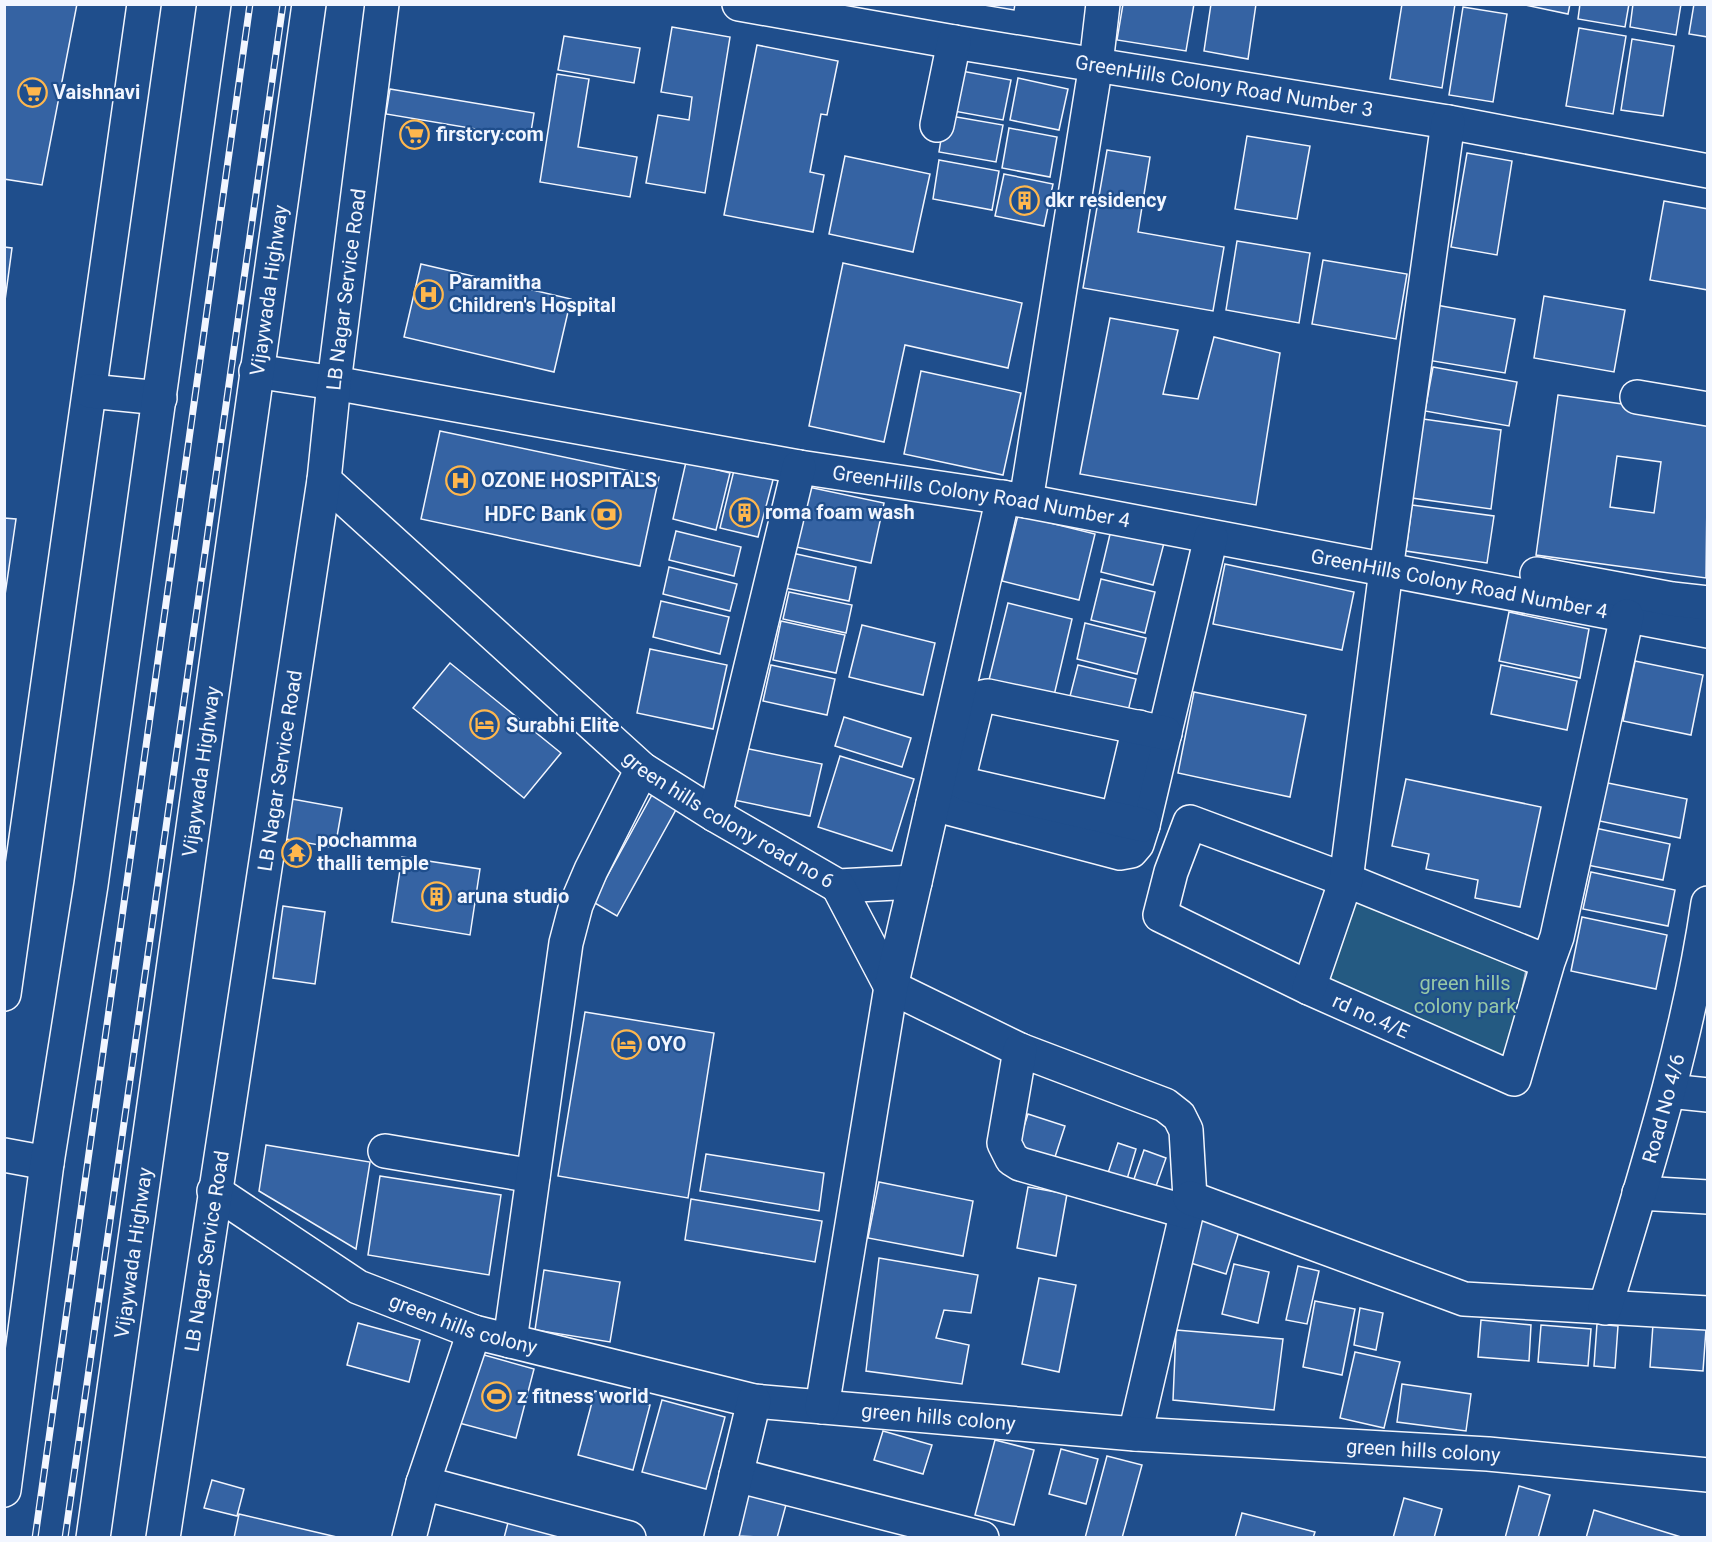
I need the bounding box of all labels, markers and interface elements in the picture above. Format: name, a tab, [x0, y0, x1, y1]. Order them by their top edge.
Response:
street label: GreenHills Colony Road Number 3	[1073, 50, 1375, 122]
supermarket icon: Vaishnavi	[16, 76, 48, 108]
place label: Vaishnavi	[53, 80, 140, 104]
supermarket icon: firstcry.com	[399, 118, 431, 150]
place label: firstcry.com	[436, 122, 544, 146]
building icon: dkr residency	[1008, 184, 1040, 216]
street label: LB Nagar Service Road	[321, 187, 371, 391]
place label: dkr residency	[1045, 188, 1167, 212]
street label: Vijaywada Highway	[245, 203, 293, 377]
place label: Paramitha Children's Hospital	[449, 270, 616, 317]
hospital icon: Paramitha Children's Hospital	[412, 278, 444, 310]
street label: GreenHills Colony Road Number 4	[831, 460, 1132, 533]
hospital icon: OZONE HOSPITALS	[444, 464, 476, 496]
place label: OZONE HOSPITALS	[481, 468, 657, 492]
building icon: roma foam wash	[728, 496, 760, 528]
bank icon: HDFC Bank	[591, 498, 623, 530]
place label: roma foam wash	[765, 500, 915, 524]
place label: HDFC Bank	[484, 502, 586, 526]
street label: GreenHills Colony Road Number 4	[1309, 544, 1610, 624]
street label: LB Nagar Service Road	[253, 669, 307, 873]
street label: Vijaywada Highway	[177, 684, 225, 859]
hotel icon: Surabhi Elite	[469, 709, 501, 741]
place label: Surabhi Elite	[506, 713, 620, 737]
street label: green hills colony road no 6	[618, 746, 839, 893]
place label: pochamma thalli temple	[317, 828, 429, 875]
temple icon: pochamma thalli temple	[280, 836, 312, 868]
building icon: aruna studio	[420, 880, 452, 912]
place label: aruna studio	[457, 884, 569, 908]
park label: green hills colony park	[1414, 971, 1517, 1018]
street label: rd no.4/E	[1329, 988, 1413, 1044]
hotel icon: OYO	[610, 1028, 642, 1060]
place label: OYO	[647, 1032, 686, 1056]
street label: Road No 4/6	[1637, 1051, 1689, 1166]
street label: LB Nagar Service Road	[179, 1149, 234, 1354]
street label: Vijaywada Highway	[109, 1165, 157, 1340]
street label: green hills colony	[386, 1288, 540, 1359]
sports icon: z fitness world	[480, 1380, 512, 1412]
place label: z fitness world	[517, 1384, 649, 1408]
street label: green hills colony	[860, 1398, 1017, 1436]
street label: green hills colony	[1345, 1434, 1502, 1467]

